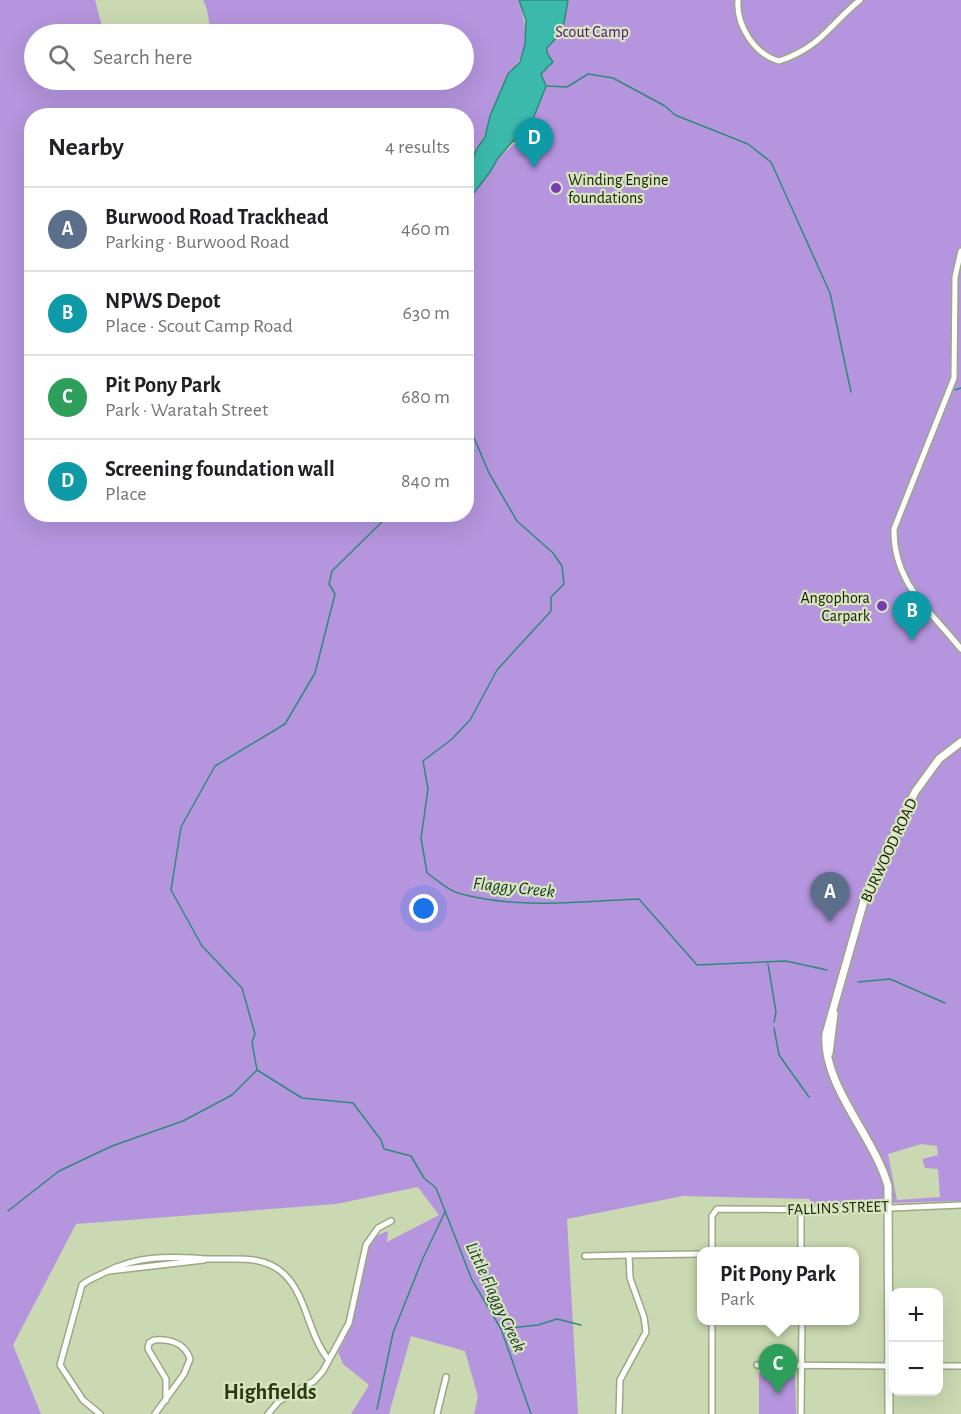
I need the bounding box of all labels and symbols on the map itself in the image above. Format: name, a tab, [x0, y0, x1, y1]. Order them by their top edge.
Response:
park label: Scout Camp	[555, 24, 629, 40]
pin: D	[514, 118, 554, 168]
place label: Winding Engine foundations	[568, 172, 668, 206]
marker: Winding Engine foundations	[549, 181, 563, 195]
place label: Angophora Carpark	[800, 590, 871, 624]
pin: B	[892, 592, 932, 641]
marker: Angophora Carpark	[875, 599, 889, 613]
street label: BURWOOD ROAD	[858, 796, 920, 905]
pin: A	[810, 872, 850, 922]
water label: Flaggy Creek	[472, 875, 556, 901]
your location	[409, 894, 438, 923]
street label: FALLINS STREET	[787, 1198, 889, 1218]
water label: Little Flaggy Creek	[462, 1240, 528, 1355]
pin: C	[758, 1344, 798, 1394]
district label: Highfields	[224, 1381, 316, 1403]

